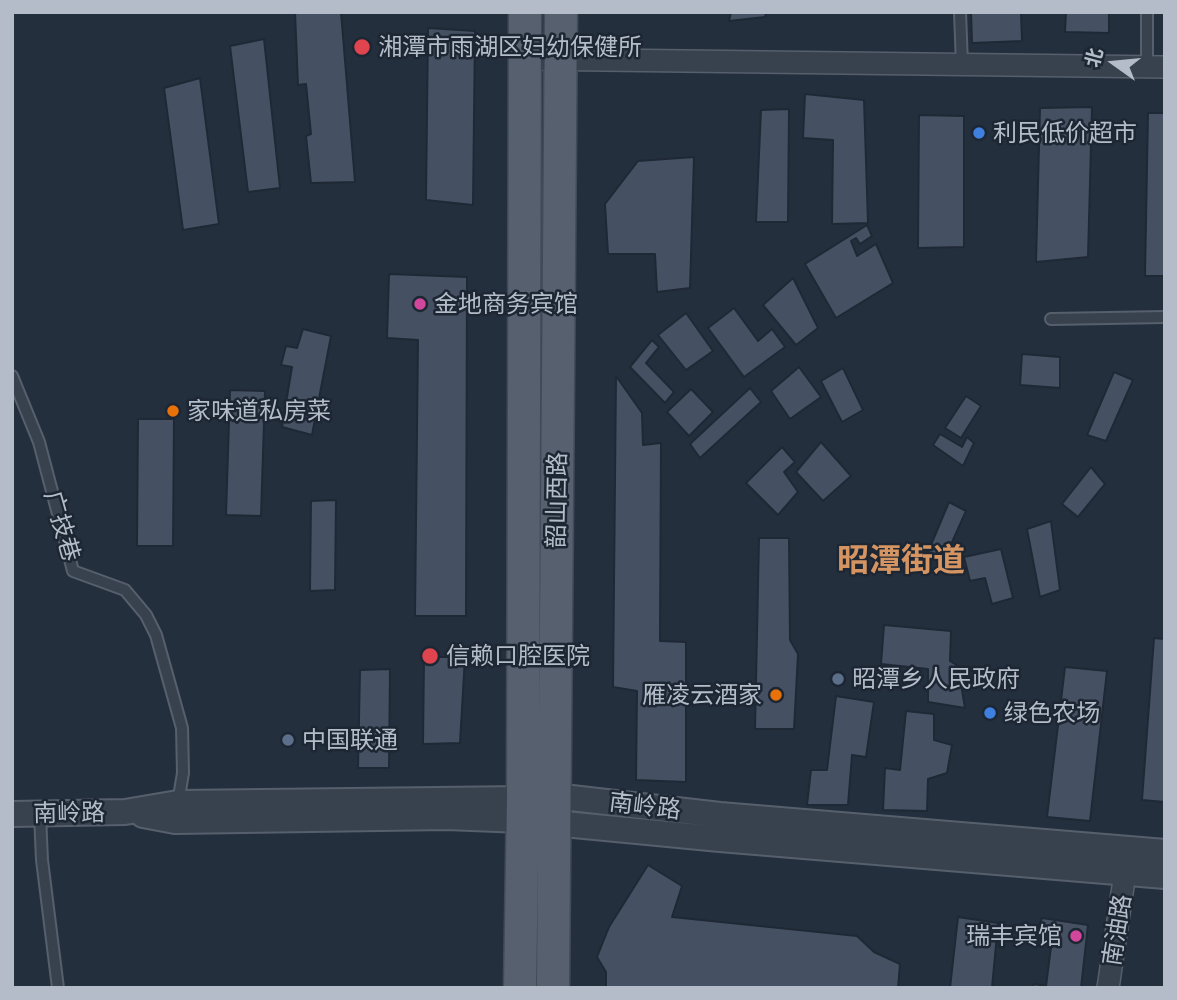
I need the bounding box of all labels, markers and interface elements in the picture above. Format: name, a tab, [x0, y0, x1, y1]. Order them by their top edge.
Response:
north arrow	[1079, 28, 1149, 98]
place label: 湘潭市雨湖区妇幼保健所	[378, 33, 642, 61]
marker: 湘潭市雨湖区妇幼保健所	[352, 37, 372, 57]
text: 北	[1081, 46, 1107, 70]
place label: 利民低价超市	[993, 119, 1137, 147]
marker: 利民低价超市	[971, 125, 987, 141]
place label: 金地商务宾馆	[434, 290, 578, 318]
marker: 金地商务宾馆	[412, 296, 428, 312]
place label: 家味道私房菜	[187, 397, 331, 425]
marker: 家味道私房菜	[165, 403, 181, 419]
street label: 韶山西路	[542, 452, 572, 548]
street label: 广技巷	[38, 487, 86, 565]
district label: 昭潭街道	[837, 541, 965, 579]
place label: 信赖口腔医院	[446, 642, 590, 670]
marker: 信赖口腔医院	[420, 646, 440, 666]
place label: 昭潭乡人民政府	[852, 665, 1020, 693]
marker: 昭潭乡人民政府	[830, 671, 846, 687]
place label: 雁凌云酒家	[642, 681, 762, 709]
marker: 雁凌云酒家	[768, 687, 784, 703]
place label: 绿色农场	[1004, 699, 1100, 727]
marker: 绿色农场	[982, 705, 998, 721]
place label: 中国联通	[302, 726, 398, 754]
marker: 中国联通	[280, 732, 296, 748]
street label: 南岭路	[608, 787, 682, 825]
street label: 南岭路	[33, 798, 105, 828]
street label: 南油路	[1097, 892, 1137, 968]
place label: 瑞丰宾馆	[966, 922, 1062, 950]
marker: 瑞丰宾馆	[1068, 928, 1084, 944]

